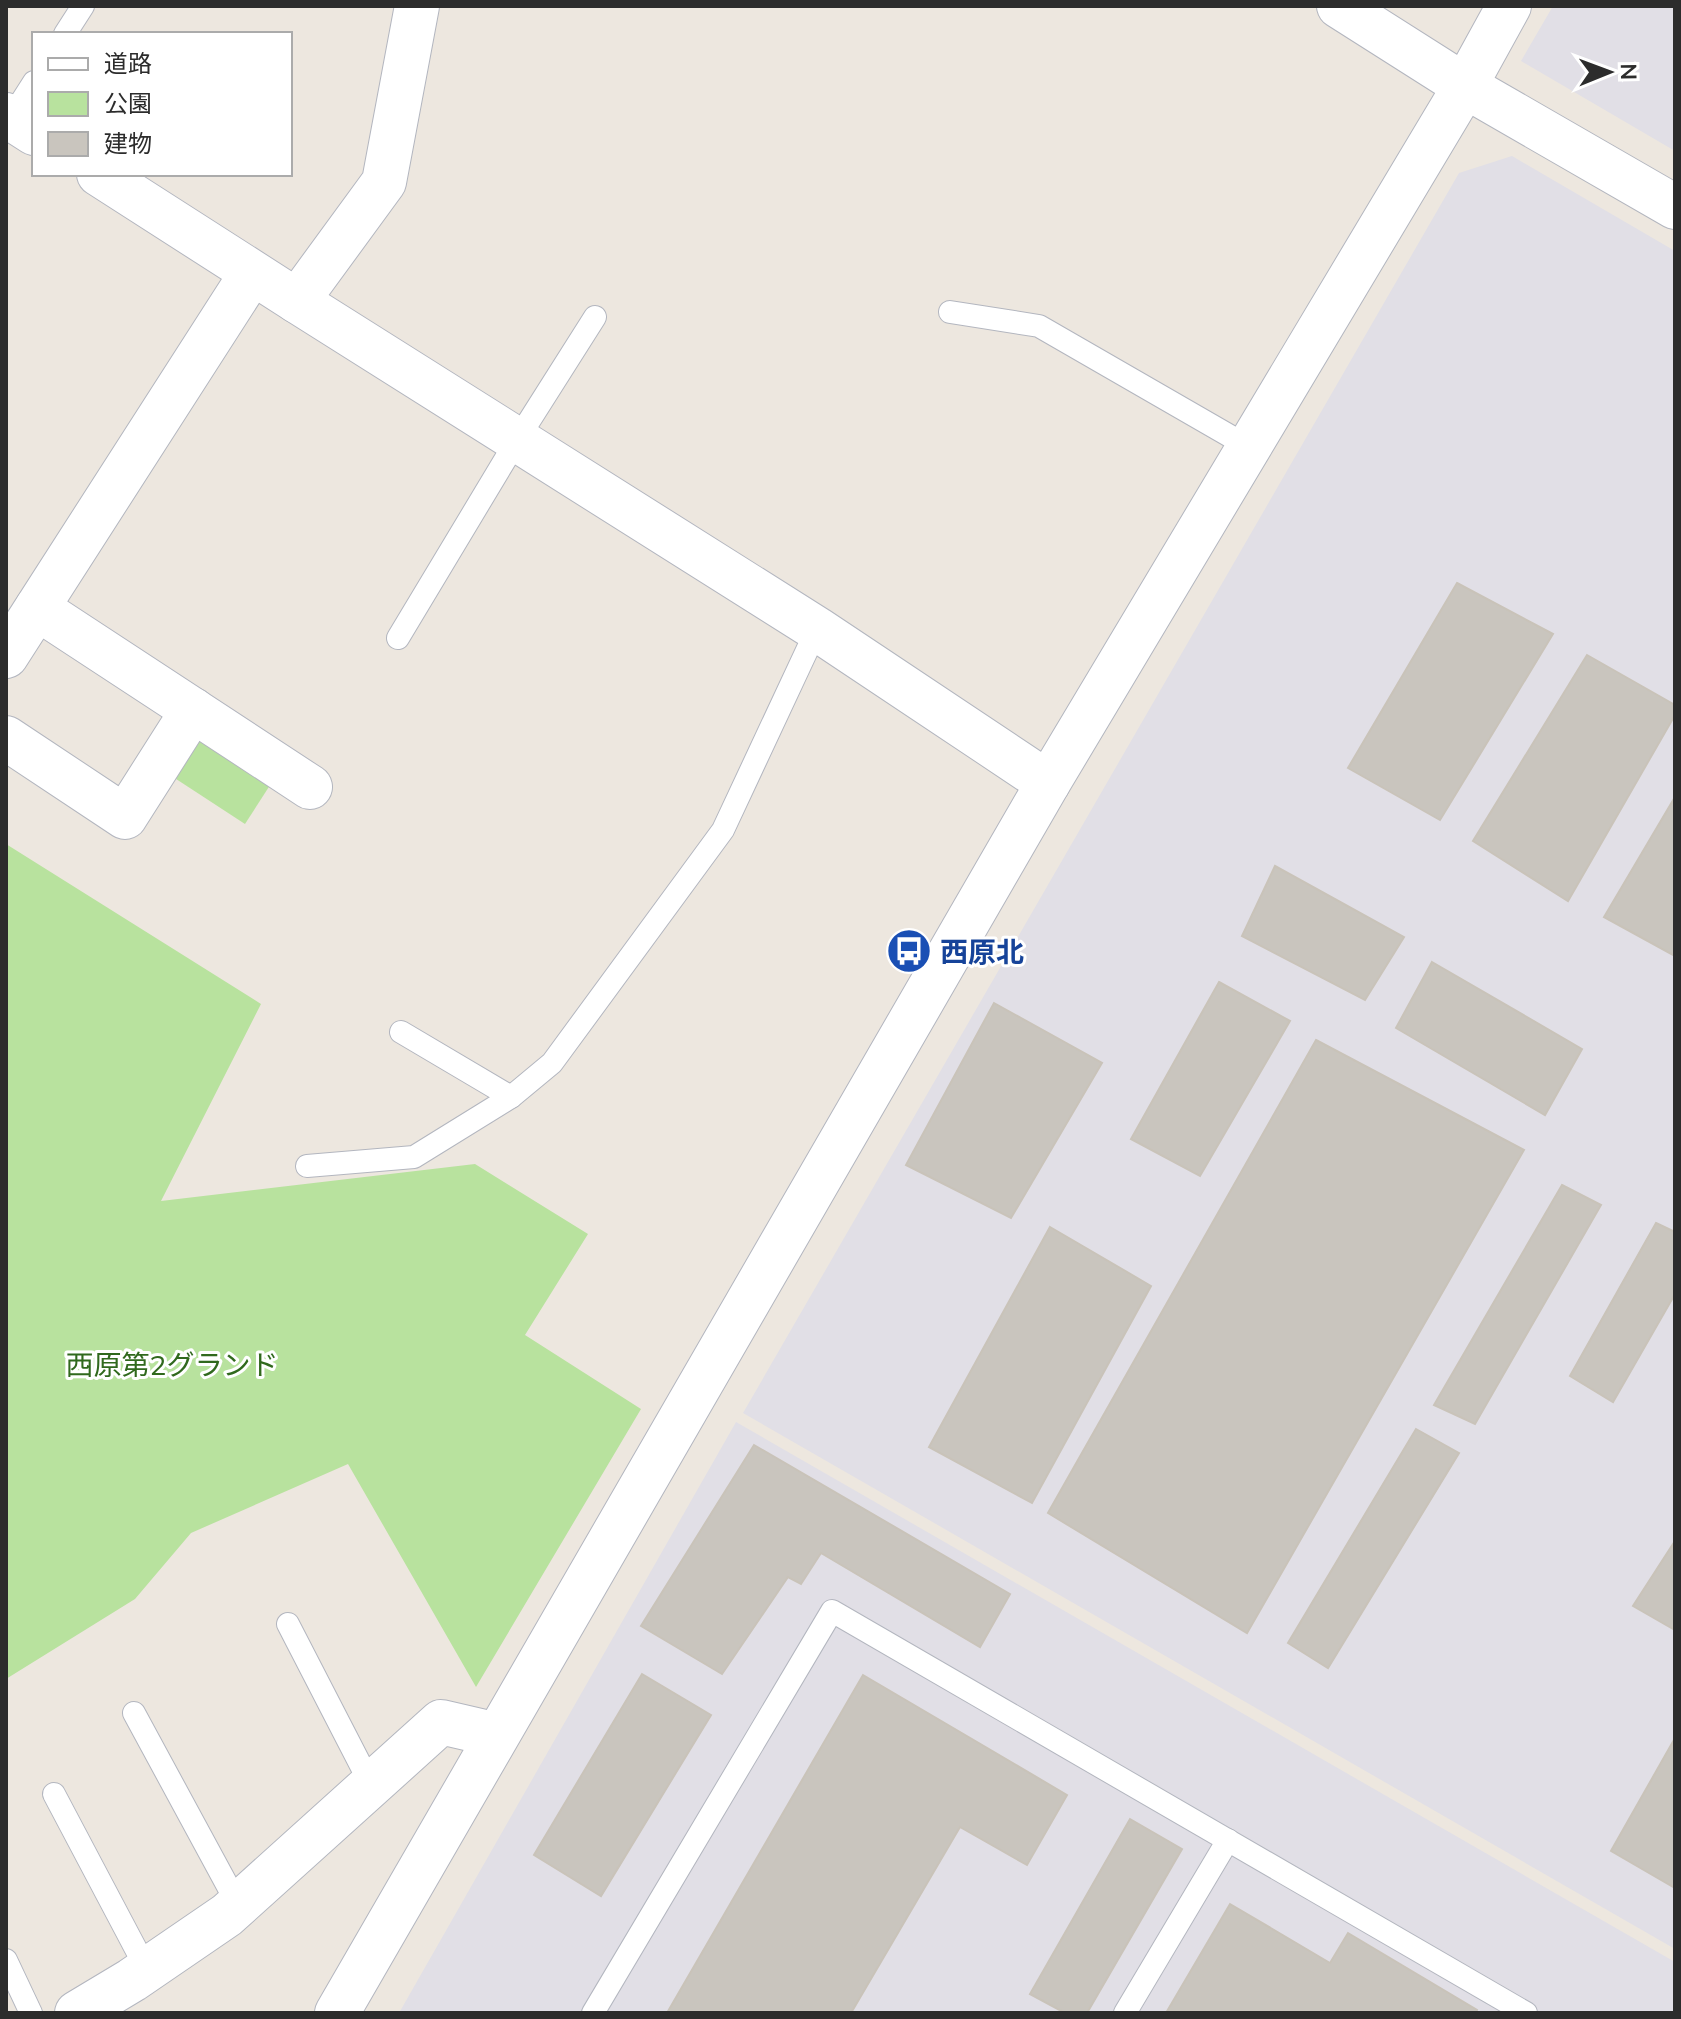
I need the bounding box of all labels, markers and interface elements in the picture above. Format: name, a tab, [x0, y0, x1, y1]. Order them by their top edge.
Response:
legend	[32, 32, 292, 176]
north arrow	[1569, 32, 1649, 112]
text: 道路	[104, 48, 152, 78]
text: N	[1615, 63, 1643, 80]
text: 公園	[104, 88, 152, 118]
text: 建物	[104, 128, 152, 158]
bus stop icon: 西原北	[885, 927, 933, 975]
place label: 西原北	[940, 934, 1024, 969]
park label: 西原第2グランド	[66, 1347, 278, 1382]

